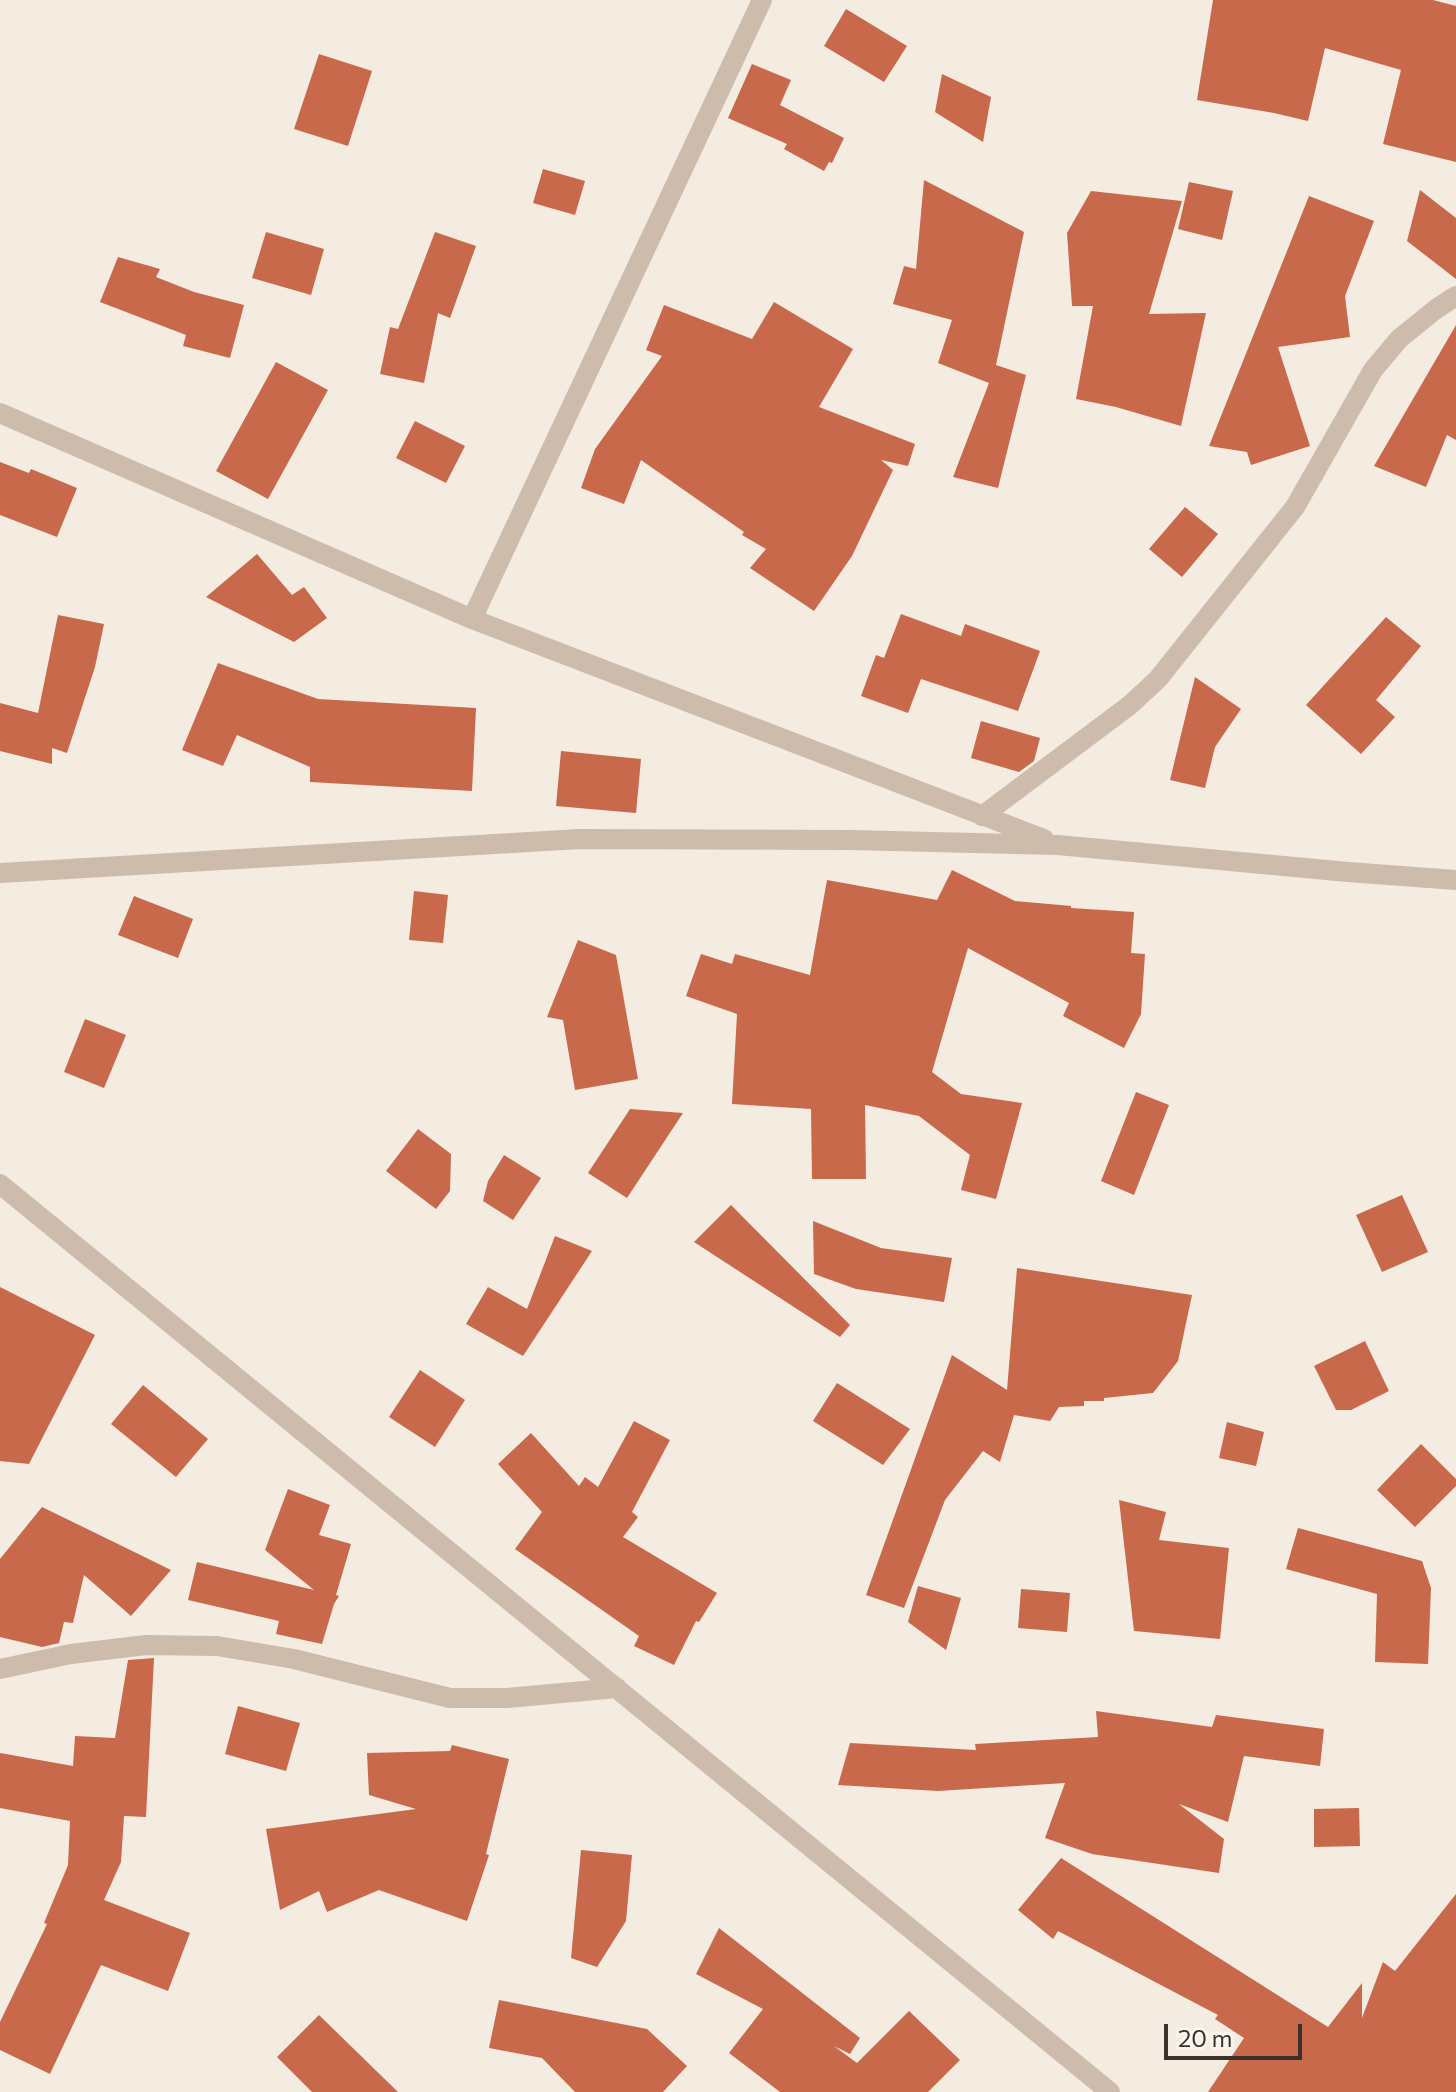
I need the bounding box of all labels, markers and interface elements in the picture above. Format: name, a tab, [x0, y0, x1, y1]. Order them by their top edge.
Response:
scale bar	[1168, 2008, 1306, 2058]
text: 20 m	[1178, 2023, 1232, 2052]

